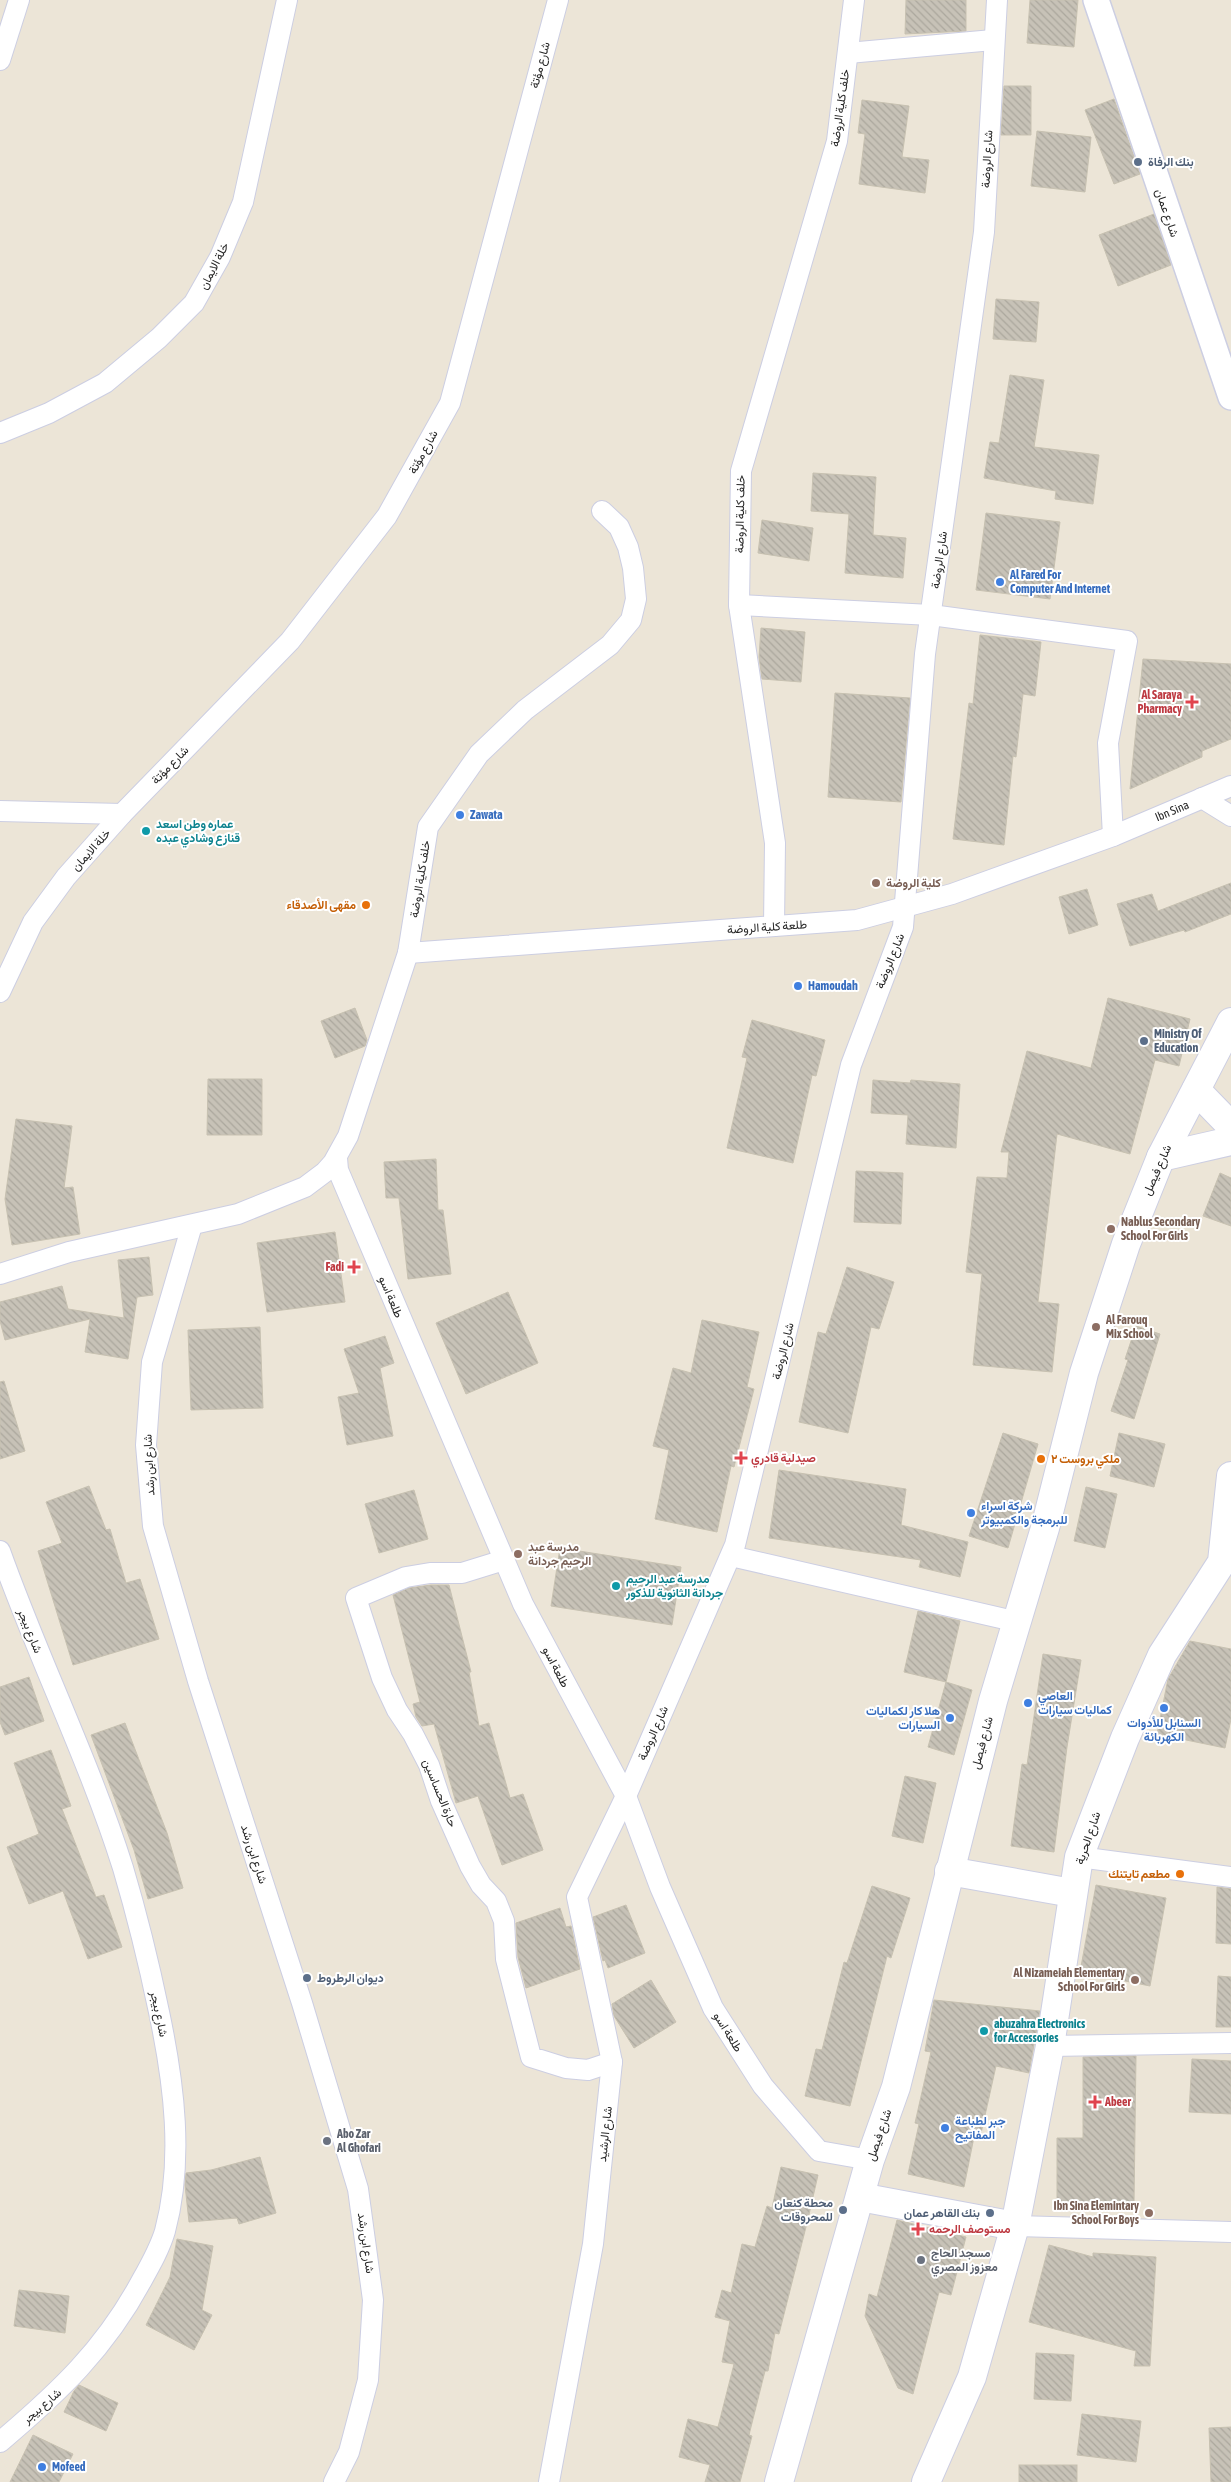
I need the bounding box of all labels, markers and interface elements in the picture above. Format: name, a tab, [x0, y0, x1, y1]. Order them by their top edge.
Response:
street label: شارع مؤتة	[527, 40, 555, 90]
street label: خلف كلية الروضة	[828, 68, 853, 148]
street label: شارع الروضة	[978, 130, 998, 188]
place label: بنك الرفاة	[1148, 155, 1194, 170]
marker: بنك الرفاة	[1132, 156, 1144, 168]
street label: شارع عمان	[1150, 187, 1182, 240]
street label: خلة الايمان	[196, 240, 232, 292]
street label: شارع مؤتة	[405, 428, 442, 477]
street label: خلف كلية الروضة	[732, 475, 749, 553]
street label: شارع الروضة	[928, 530, 952, 590]
place label: Al Fared For Computer And Internet	[1009, 568, 1111, 596]
marker: Al Fared For Computer And Internet	[994, 576, 1006, 588]
place label: Al Saraya Pharmacy	[1138, 688, 1182, 716]
marker: Al Saraya Pharmacy	[1186, 696, 1198, 708]
street label: شارع مؤتة	[148, 743, 193, 788]
street label: Ibn Sina	[1153, 798, 1191, 824]
place label: Zawata	[470, 808, 503, 822]
marker: Zawata	[454, 809, 466, 821]
place label: عماره وطن اسعد قنازع وشادي عبده	[156, 817, 241, 848]
marker: عماره وطن اسعد قنازع وشادي عبده	[140, 825, 152, 837]
street label: خلة الايمان	[69, 826, 113, 874]
street label: خلف كلية الروضة	[407, 839, 434, 919]
place label: كلية الروضة	[886, 876, 942, 891]
marker: كلية الروضة	[870, 877, 882, 889]
place label: مقهى الأصدقاء	[287, 898, 356, 913]
marker: مقهى الأصدقاء	[360, 899, 372, 911]
street label: طلعة كلية الروضة	[727, 917, 808, 938]
street label: شارع الروضة	[873, 931, 909, 991]
place label: Hamoudah	[808, 979, 858, 993]
marker: Hamoudah	[792, 980, 804, 992]
place label: Ministry Of Education	[1154, 1027, 1202, 1055]
marker: Ministry Of Education	[1138, 1035, 1150, 1047]
street label: شارع فيصل	[1140, 1142, 1176, 1198]
place label: Nablus Secondary School For Girls	[1121, 1215, 1200, 1243]
marker: Nablus Secondary School For Girls	[1105, 1223, 1117, 1235]
place label: Fadi	[325, 1260, 344, 1274]
marker: Fadi	[348, 1261, 360, 1273]
street label: طلعة اسو	[375, 1274, 406, 1321]
place label: Al Farouq Mix School	[1105, 1313, 1154, 1341]
street label: شارع الروضة	[769, 1321, 799, 1381]
marker: Al Farouq Mix School	[1090, 1321, 1102, 1333]
street label: شارع ابن رشد	[140, 1434, 160, 1496]
place label: صيدلية قادري	[751, 1451, 816, 1468]
marker: صيدلية قادري	[735, 1452, 747, 1464]
place label: ملكي بروست ٢	[1051, 1452, 1120, 1469]
marker: ملكي بروست ٢	[1035, 1453, 1047, 1465]
place label: شركة اسراء للبرمجة والكمبيوتر	[980, 1499, 1068, 1528]
marker: شركة اسراء للبرمجة والكمبيوتر	[965, 1507, 977, 1519]
place label: مدرسة عبد الرحيم جردانة	[528, 1540, 591, 1569]
marker: مدرسة عبد الرحيم جردانة	[512, 1548, 524, 1560]
place label: مدرسة عبد الرحيم جردانة الثانوية للذكور	[625, 1572, 723, 1601]
marker: مدرسة عبد الرحيم جردانة الثانوية للذكور	[610, 1580, 622, 1592]
street label: شارع بيجر	[13, 1606, 45, 1656]
street label: طلعة اسو	[539, 1644, 573, 1690]
place label: العاصي كماليات سيارات	[1038, 1689, 1112, 1718]
marker: العاصي كماليات سيارات	[1022, 1697, 1034, 1709]
marker: السنابل للأدوات الكهربائة	[1158, 1702, 1170, 1714]
street label: شارع الروضة	[635, 1704, 673, 1763]
place label: هلا كار لكماليات السيارات	[866, 1704, 940, 1733]
marker: هلا كار لكماليات السيارات	[944, 1712, 956, 1724]
street label: شارع فيصل	[968, 1715, 998, 1771]
place label: السنابل للأدوات الكهربائة	[1127, 1716, 1201, 1745]
street label: حارة الحساسين	[419, 1757, 460, 1829]
street label: شارع الحرية	[1072, 1810, 1105, 1867]
street label: شارع ابن رشد	[236, 1823, 270, 1886]
place label: مطعم تايتنك	[1108, 1867, 1170, 1882]
marker: مطعم تايتنك	[1174, 1868, 1186, 1880]
place label: Al Nizameiah Elementary School For Girls	[1013, 1966, 1126, 1994]
place label: ديوان الرطروط	[317, 1971, 384, 1986]
marker: ديوان الرطروط	[301, 1972, 313, 1984]
marker: Al Nizameiah Elementary School For Girls	[1129, 1974, 1141, 1986]
street label: شارع بيجر	[145, 1989, 171, 2039]
street label: طلعة اسو	[710, 2010, 746, 2055]
place label: abuzahra Electronics for Accessories	[993, 2017, 1086, 2045]
marker: abuzahra Electronics for Accessories	[978, 2025, 990, 2037]
place label: Abeer	[1104, 2095, 1131, 2109]
marker: Abeer	[1089, 2096, 1101, 2108]
street label: شارع الرشيد	[595, 2105, 617, 2163]
street label: شارع فيصل	[864, 2107, 896, 2163]
place label: جبر لطباعة المفاتيح	[955, 2114, 1006, 2143]
marker: جبر لطباعة المفاتيح	[939, 2122, 951, 2134]
place label: Abo Zar Al Ghofari	[336, 2127, 381, 2155]
marker: Abo Zar Al Ghofari	[321, 2135, 333, 2147]
place label: محطة كنعان للمحروقات	[774, 2196, 833, 2225]
place label: Ibn Sina Elemintary School For Boys	[1054, 2199, 1140, 2227]
marker: محطة كنعان للمحروقات	[837, 2204, 849, 2216]
place label: بنك القاهر عمان	[904, 2206, 980, 2221]
marker: بنك القاهر عمان	[984, 2207, 996, 2219]
marker: Ibn Sina Elemintary School For Boys	[1143, 2207, 1155, 2219]
street label: شارع ابن رشد	[353, 2212, 377, 2275]
marker: مستوصف الرحمه	[911, 2222, 925, 2236]
place label: مستوصف الرحمه	[929, 2222, 1011, 2237]
place label: مسجد الحاج معزوز المصري	[931, 2246, 998, 2277]
marker: مسجد الحاج معزوز المصري	[915, 2254, 927, 2266]
street label: شارع بيجر	[19, 2385, 65, 2429]
place label: Mofeed	[52, 2460, 86, 2474]
marker: Mofeed	[36, 2461, 48, 2473]

